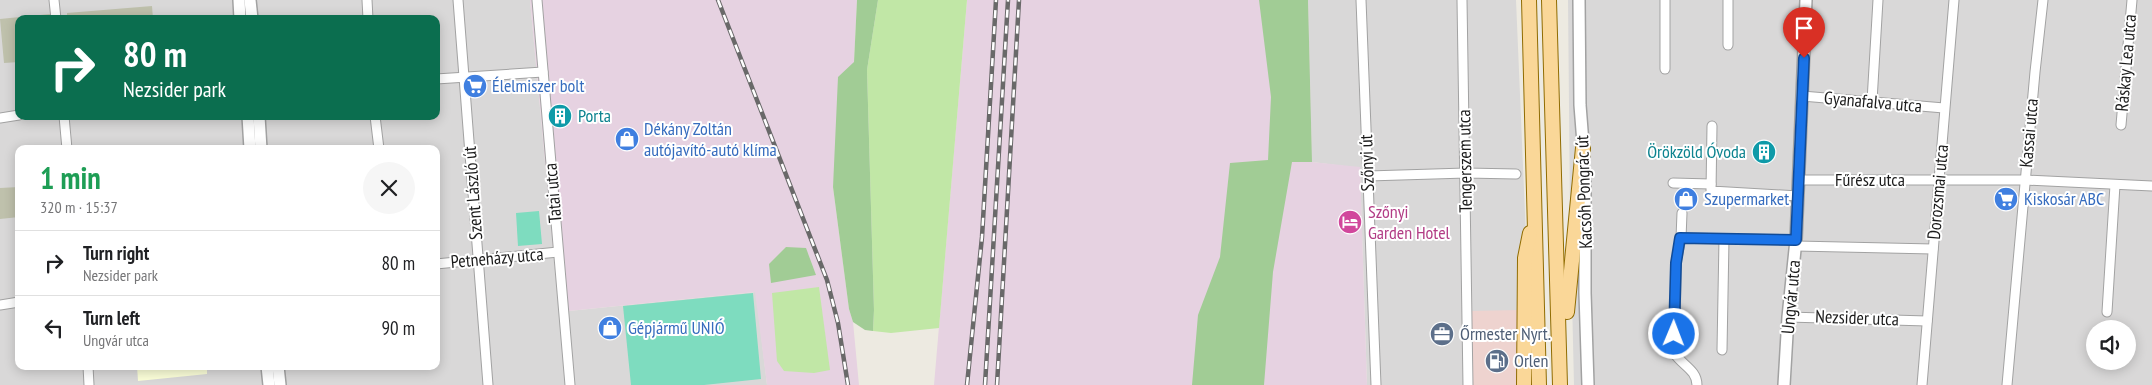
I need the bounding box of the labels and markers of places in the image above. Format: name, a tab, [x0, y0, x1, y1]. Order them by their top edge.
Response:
pin	[1783, 7, 1825, 58]
supermarket icon: Élelmiszer bolt	[462, 73, 488, 99]
place label: Élelmiszer bolt	[492, 74, 584, 97]
building icon: Porta	[547, 103, 573, 129]
place label: Porta	[578, 104, 611, 127]
place label: Dékány Zoltán autójavító-autó klíma	[644, 117, 777, 161]
shop icon: Dékány Zoltán autójavító-autó klíma	[614, 126, 640, 152]
building icon: Örökzöld Óvoda	[1751, 139, 1777, 165]
place label: Örökzöld Óvoda	[1647, 140, 1746, 163]
shop icon: Szupermarket	[1673, 186, 1699, 212]
supermarket icon: Kiskosár ABC	[1993, 186, 2019, 212]
place label: Szupermarket	[1704, 187, 1789, 210]
place label: Kiskosár ABC	[2024, 187, 2104, 210]
place label: Szőnyi Garden Hotel	[1368, 200, 1451, 244]
hotel icon: Szőnyi Garden Hotel	[1337, 209, 1363, 235]
shop icon: Gépjármű UNIÓ	[597, 315, 623, 341]
place label: Gépjármű UNIÓ	[628, 316, 725, 339]
office icon: Őrmester Nyrt.	[1429, 321, 1455, 347]
place label: Őrmester Nyrt.	[1460, 322, 1551, 345]
fuel station icon: Orlen	[1484, 348, 1510, 374]
place label: Orlen	[1514, 349, 1548, 372]

